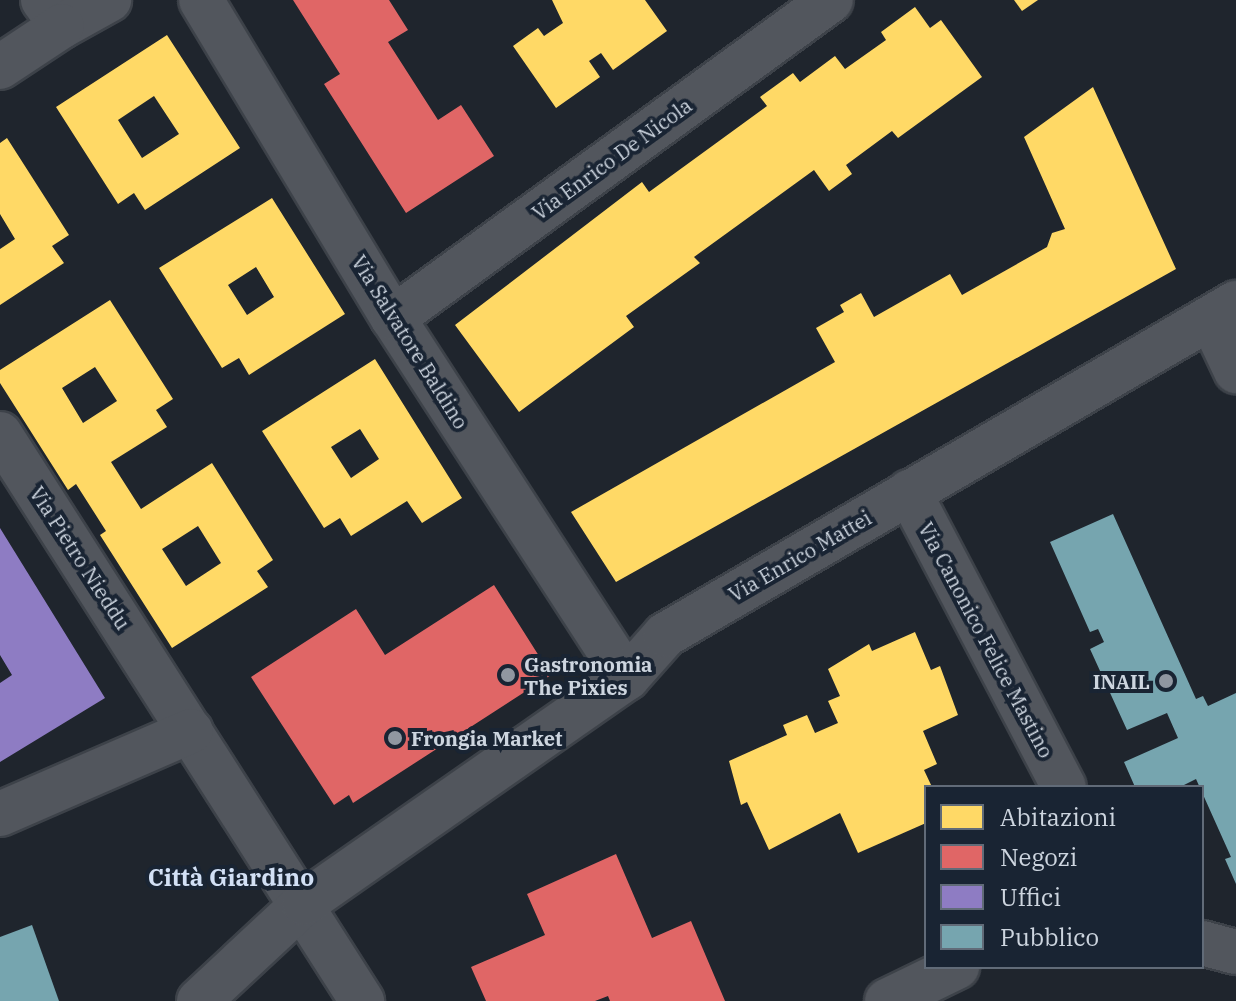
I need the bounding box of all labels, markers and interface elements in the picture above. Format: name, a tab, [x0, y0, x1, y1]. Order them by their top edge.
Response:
street label: Via Enrico De Nicola	[528, 93, 696, 225]
street label: Via Salvatore Baldino	[347, 251, 473, 433]
street label: Via Pietro Nieddu	[25, 482, 135, 634]
street label: Via Enrico Mattei	[724, 505, 876, 607]
street label: Via Canonico Felice Mastino	[914, 518, 1058, 762]
place label: Gastronomia The Pixies	[524, 652, 653, 699]
marker: Gastronomia The Pixies	[499, 666, 517, 684]
place label: INAIL	[1093, 669, 1150, 693]
marker: INAIL	[1157, 672, 1175, 690]
place label: Frongia Market	[411, 726, 562, 750]
marker: Frongia Market	[386, 729, 404, 747]
legend	[924, 785, 1204, 969]
text: Abitazioni	[1000, 801, 1116, 833]
text: Negozi	[1000, 841, 1077, 873]
district label: Città Giardino	[148, 864, 314, 892]
text: Uffici	[1000, 881, 1061, 913]
text: Pubblico	[1000, 921, 1099, 953]

